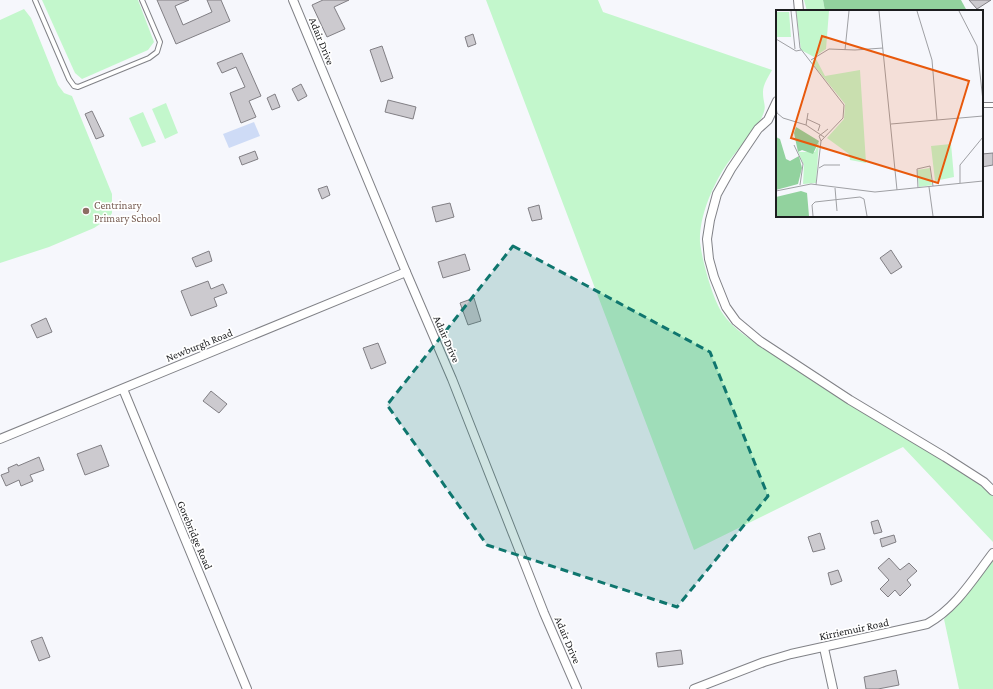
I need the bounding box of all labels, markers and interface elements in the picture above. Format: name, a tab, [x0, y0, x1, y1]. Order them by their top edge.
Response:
inset map	[776, 10, 983, 217]
street label: Adair Drive	[307, 16, 337, 67]
place label: Centrinary Primary School	[94, 199, 161, 225]
marker: Centrinary Primary School	[81, 206, 91, 216]
street label: Adair Drive	[431, 314, 463, 364]
street label: Newburgh Road	[164, 326, 235, 365]
street label: Gorebridge Road	[174, 499, 215, 572]
street label: Adair Drive	[553, 615, 583, 665]
street label: Kirriemuir Road	[818, 616, 890, 642]

